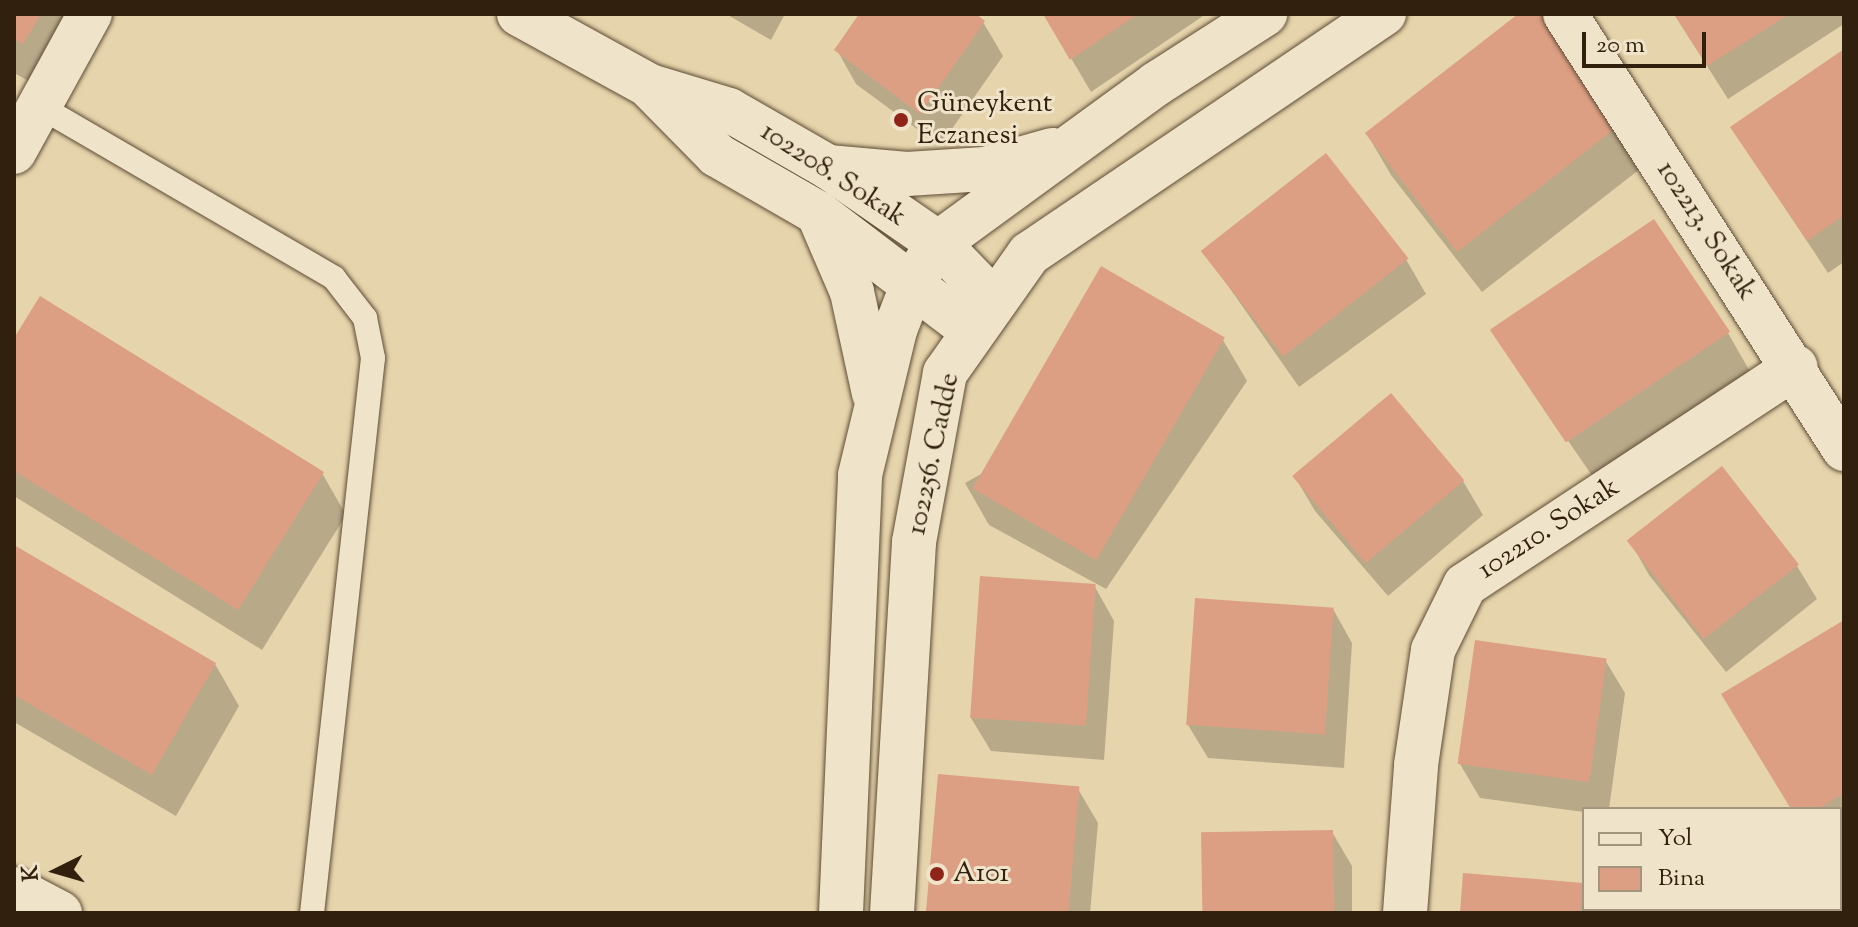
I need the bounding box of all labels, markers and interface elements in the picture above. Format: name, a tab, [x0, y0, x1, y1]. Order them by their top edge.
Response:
scale bar	[1586, 16, 1710, 66]
text: 20 m	[1596, 29, 1645, 63]
place label: Güneykent Eczanesi	[917, 87, 1052, 153]
marker: Güneykent Eczanesi	[892, 111, 910, 129]
street label: 102208. Sokak	[754, 115, 912, 235]
street label: 102213. Sokak	[1649, 155, 1763, 307]
street label: 102256. Cadde	[900, 370, 968, 538]
street label: 102210. Sokak	[1472, 471, 1626, 587]
legend	[1582, 807, 1842, 911]
text: Yol	[1658, 822, 1692, 856]
north arrow	[16, 831, 96, 911]
place label: A101	[953, 857, 1009, 891]
text: Bina	[1658, 862, 1705, 896]
text: K	[15, 864, 49, 882]
marker: A101	[928, 865, 946, 883]

